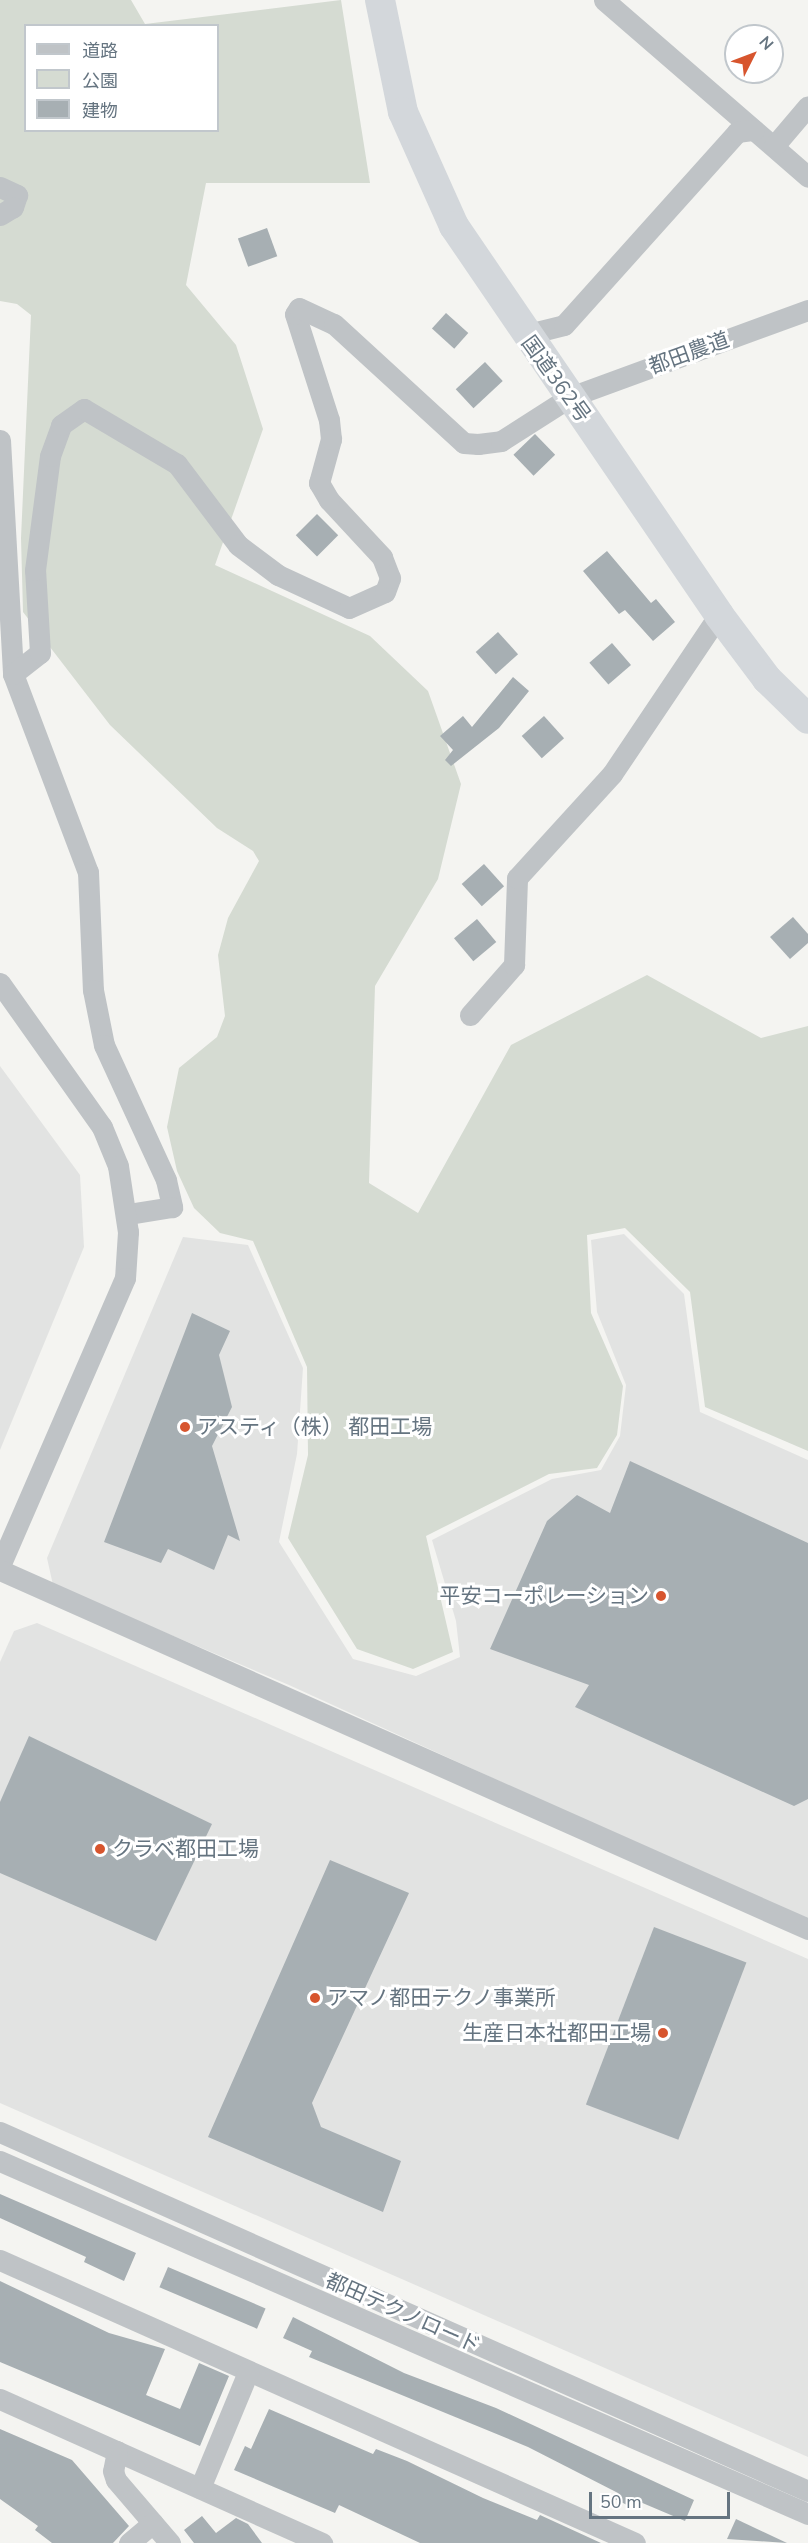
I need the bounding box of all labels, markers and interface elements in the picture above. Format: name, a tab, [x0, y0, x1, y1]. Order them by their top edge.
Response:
legend	[24, 24, 219, 132]
north arrow	[724, 24, 784, 84]
text: N	[754, 31, 778, 55]
text: 道路	[82, 39, 118, 63]
text: 公園	[82, 69, 118, 93]
text: 建物	[82, 99, 118, 123]
street label: 都田農道	[645, 327, 733, 379]
street label: 国道362号	[516, 331, 596, 427]
place label: アスティ（株） 都田工場	[197, 1414, 433, 1440]
marker: アスティ（株） 都田工場	[178, 1420, 192, 1434]
place label: 平安コーポレーション	[439, 1583, 649, 1609]
marker: 平安コーポレーション	[654, 1589, 668, 1603]
place label: クラベ都田工場	[112, 1836, 259, 1862]
marker: クラベ都田工場	[93, 1842, 107, 1856]
place label: アマノ都田テクノ事業所	[327, 1985, 558, 2011]
marker: アマノ都田テクノ事業所	[308, 1991, 322, 2005]
place label: 生産日本社都田工場	[462, 2020, 651, 2046]
marker: 生産日本社都田工場	[656, 2026, 670, 2040]
street label: 都田テクノロード	[321, 2267, 485, 2359]
scale bar	[592, 2480, 733, 2518]
text: 50 m	[600, 2490, 642, 2514]

